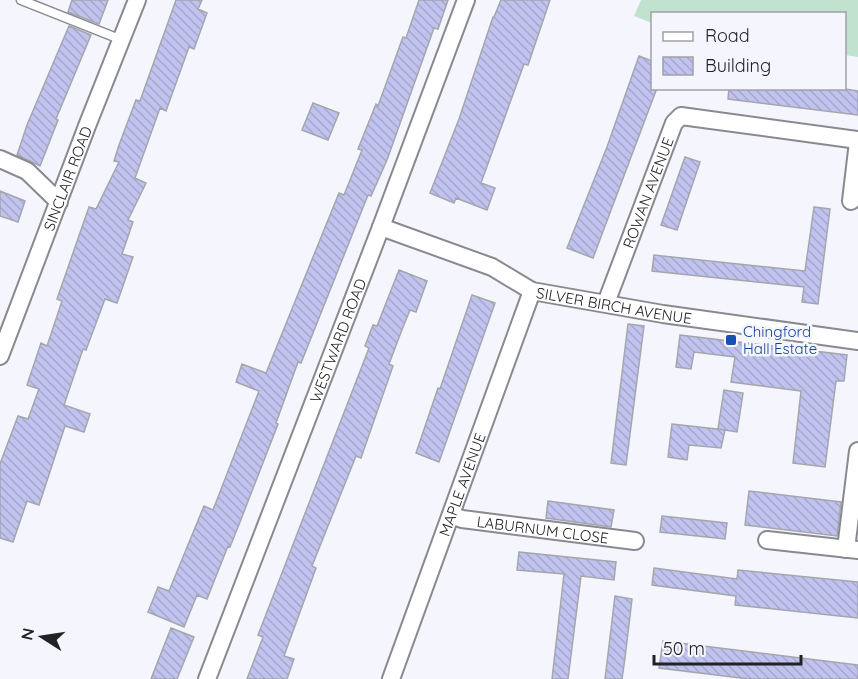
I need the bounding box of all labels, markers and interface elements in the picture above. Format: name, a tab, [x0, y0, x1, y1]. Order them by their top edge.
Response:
legend	[651, 12, 846, 90]
text: Road	[705, 24, 750, 47]
text: Building	[705, 54, 771, 77]
street label: SINCLAIR ROAD	[39, 123, 96, 233]
street label: ROWAN AVENUE	[618, 134, 677, 251]
street label: WESTWARD ROAD	[305, 275, 370, 405]
street label: SILVER BIRCH AVENUE	[535, 282, 693, 327]
place label: Chingford Hall Estate	[743, 322, 817, 358]
marker: Chingford Hall Estate	[724, 333, 738, 347]
street label: MAPLE AVENUE	[434, 430, 489, 539]
street label: LABURNUM CLOSE	[476, 511, 610, 547]
north arrow	[12, 607, 72, 667]
text: N	[16, 626, 38, 642]
scale bar	[654, 628, 801, 666]
text: 50 m	[663, 637, 705, 660]

